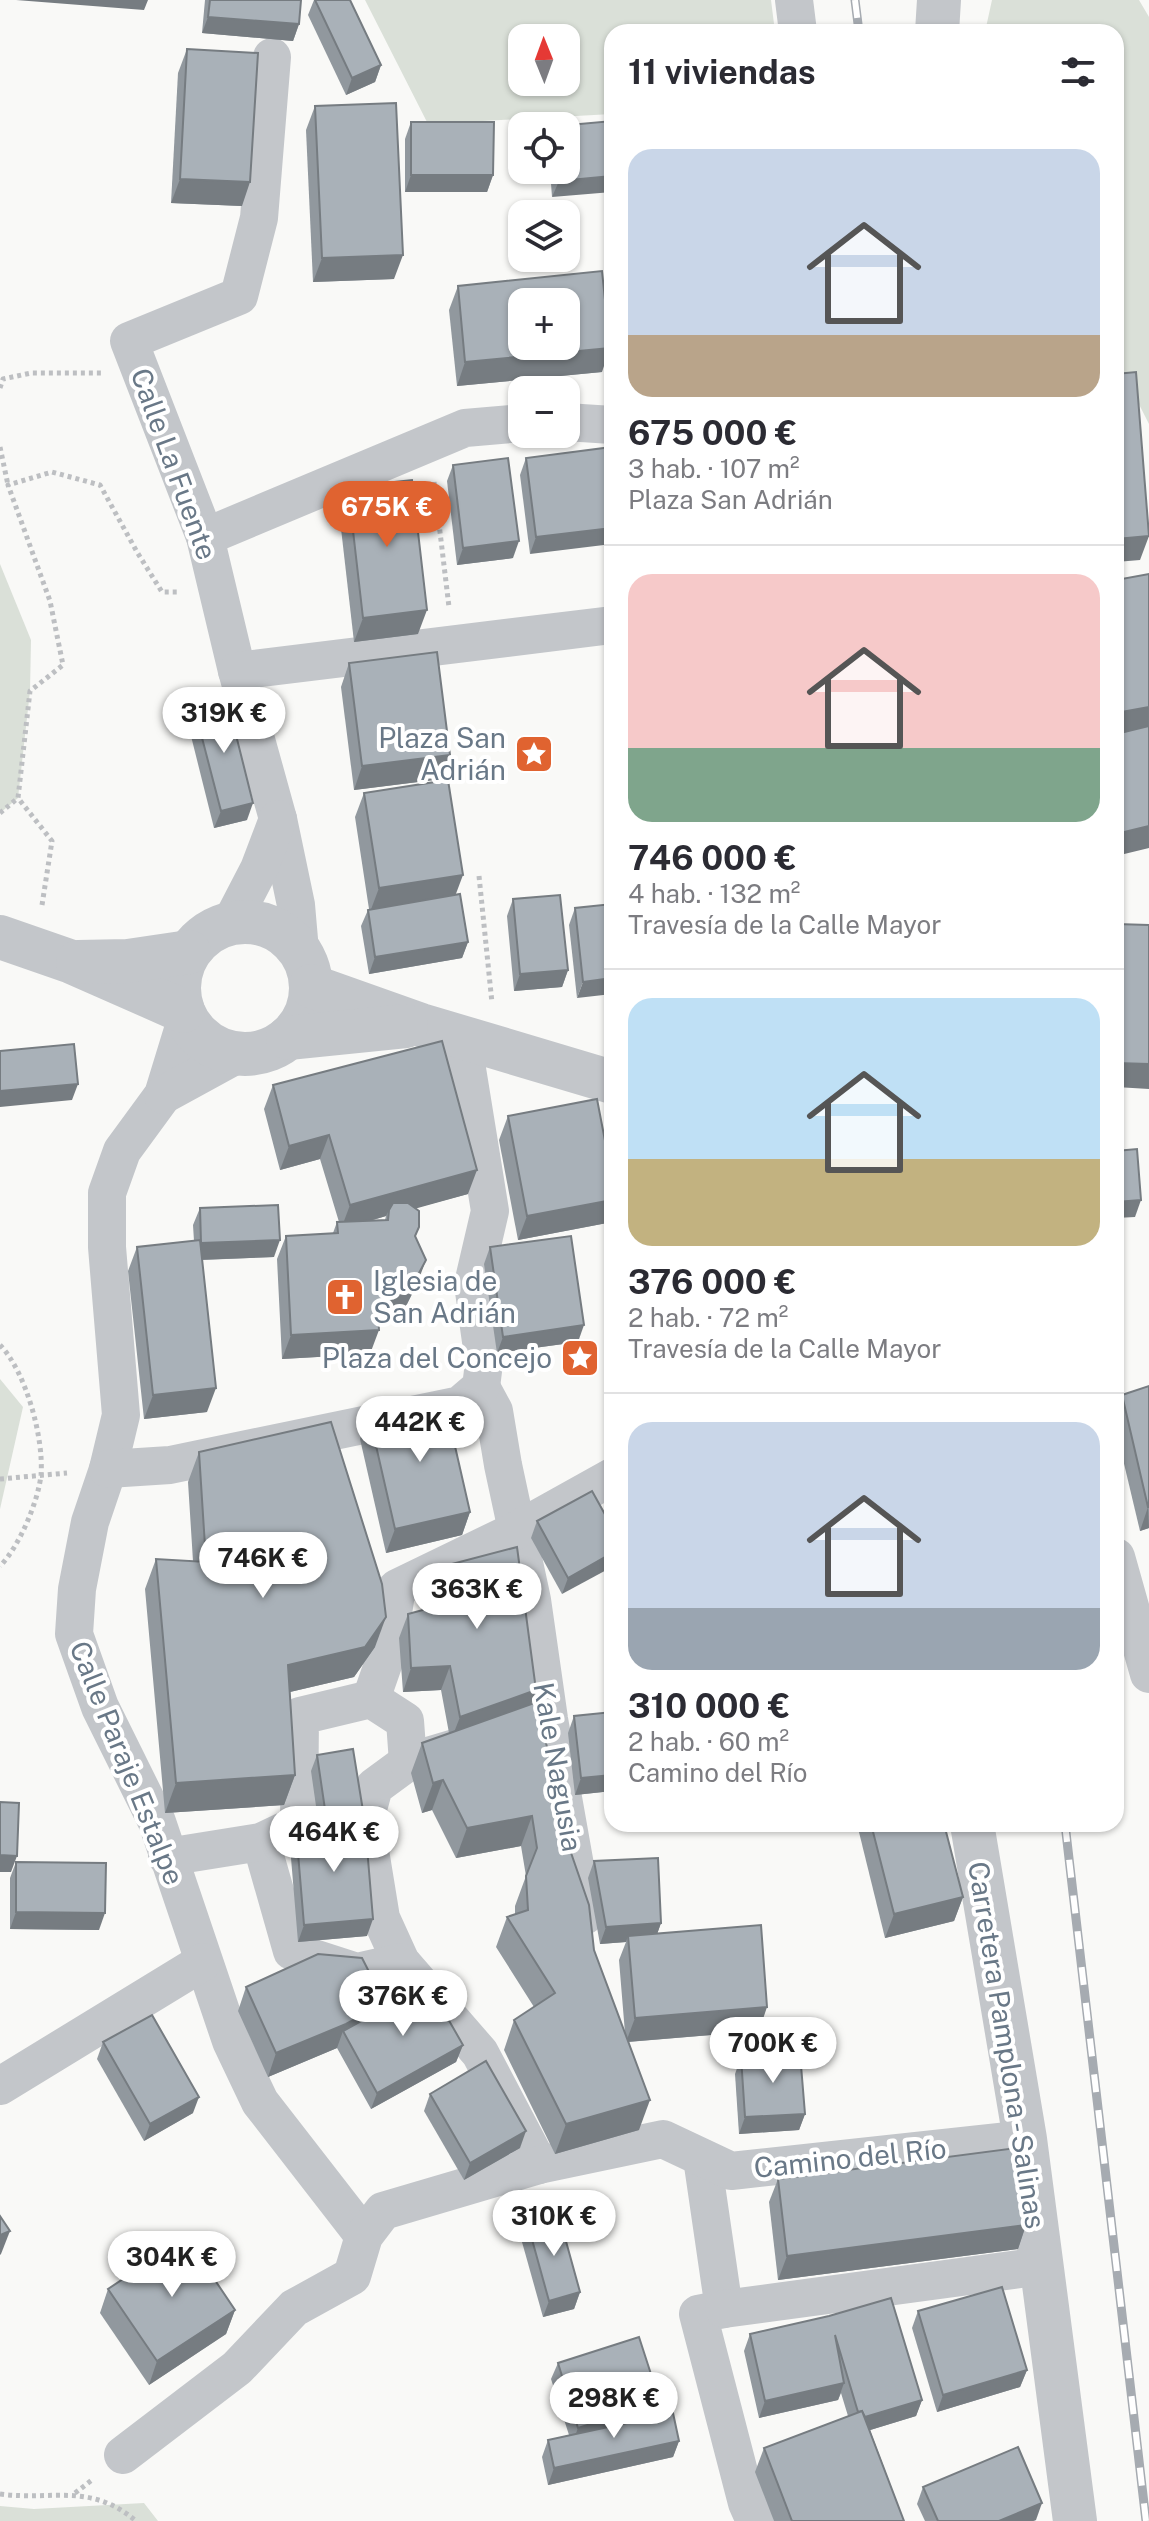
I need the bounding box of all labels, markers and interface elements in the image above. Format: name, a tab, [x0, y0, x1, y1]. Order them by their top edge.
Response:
north arrow	[508, 24, 580, 96]
map controls	[508, 24, 580, 448]
icon: filters	[1056, 50, 1100, 94]
text: 11 viviendas	[628, 52, 816, 92]
button: locate	[508, 112, 580, 184]
button: layers	[508, 200, 580, 272]
icon: home	[792, 201, 936, 345]
button: +	[508, 288, 580, 360]
street label: Calle La Fuente	[125, 364, 224, 564]
button: −	[508, 376, 580, 448]
text: 675 000 €	[628, 413, 797, 453]
text: 3 hab. · 107 m²	[628, 453, 800, 484]
pin: 675K €	[322, 481, 452, 549]
text: Plaza San Adrián	[628, 484, 833, 515]
text: 675K €	[341, 491, 433, 522]
icon: home	[792, 626, 936, 770]
pin: 319K €	[159, 687, 289, 755]
text: 319K €	[181, 697, 268, 728]
place label: Plaza San Adrián	[378, 721, 506, 786]
place icon: Plaza San Adrián	[513, 733, 555, 775]
text: 746 000 €	[628, 838, 797, 878]
text: 4 hab. · 132 m²	[628, 878, 800, 909]
text: Travesía de la Calle Mayor	[628, 909, 941, 940]
icon: home	[792, 1050, 936, 1194]
text: 376 000 €	[628, 1262, 796, 1302]
place label: Iglesia de San Adrián	[373, 1264, 516, 1329]
church icon: Iglesia de San Adrián	[324, 1276, 366, 1318]
text: 2 hab. · 72 m²	[628, 1302, 788, 1333]
text: Travesía de la Calle Mayor	[628, 1333, 941, 1364]
place icon: Plaza del Concejo	[559, 1337, 601, 1379]
place label: Plaza del Concejo	[322, 1341, 552, 1374]
pin: 442K €	[355, 1396, 485, 1464]
text: 442K €	[374, 1406, 466, 1437]
icon: home	[792, 1474, 936, 1618]
pin: 746K €	[198, 1532, 328, 1600]
text: 746K €	[217, 1542, 309, 1573]
pin: 363K €	[412, 1563, 542, 1631]
text: 363K €	[430, 1573, 524, 1604]
street label: Calle Paraje Estalpe	[64, 1636, 191, 1889]
street label: Kale Nagusia	[527, 1680, 590, 1854]
text: 310 000 €	[628, 1686, 790, 1726]
text: 2 hab. · 60 m²	[628, 1726, 789, 1757]
text: Camino del Río	[628, 1757, 808, 1788]
pin: 464K €	[269, 1806, 399, 1874]
text: 464K €	[288, 1816, 380, 1847]
street label: Carretera Pamplona - Salinas	[962, 1859, 1053, 2231]
pin: 376K €	[338, 1970, 468, 2038]
text: 376K €	[357, 1980, 449, 2011]
pin: 700K €	[708, 2017, 838, 2085]
text: 700K €	[728, 2027, 818, 2058]
street label: Camino del Río	[752, 2131, 948, 2184]
pin: 310K €	[489, 2190, 619, 2258]
text: 310K €	[511, 2200, 597, 2231]
pin: 304K €	[107, 2231, 237, 2299]
text: 304K €	[126, 2241, 218, 2272]
pin: 298K €	[549, 2372, 679, 2440]
text: 298K €	[568, 2382, 660, 2413]

